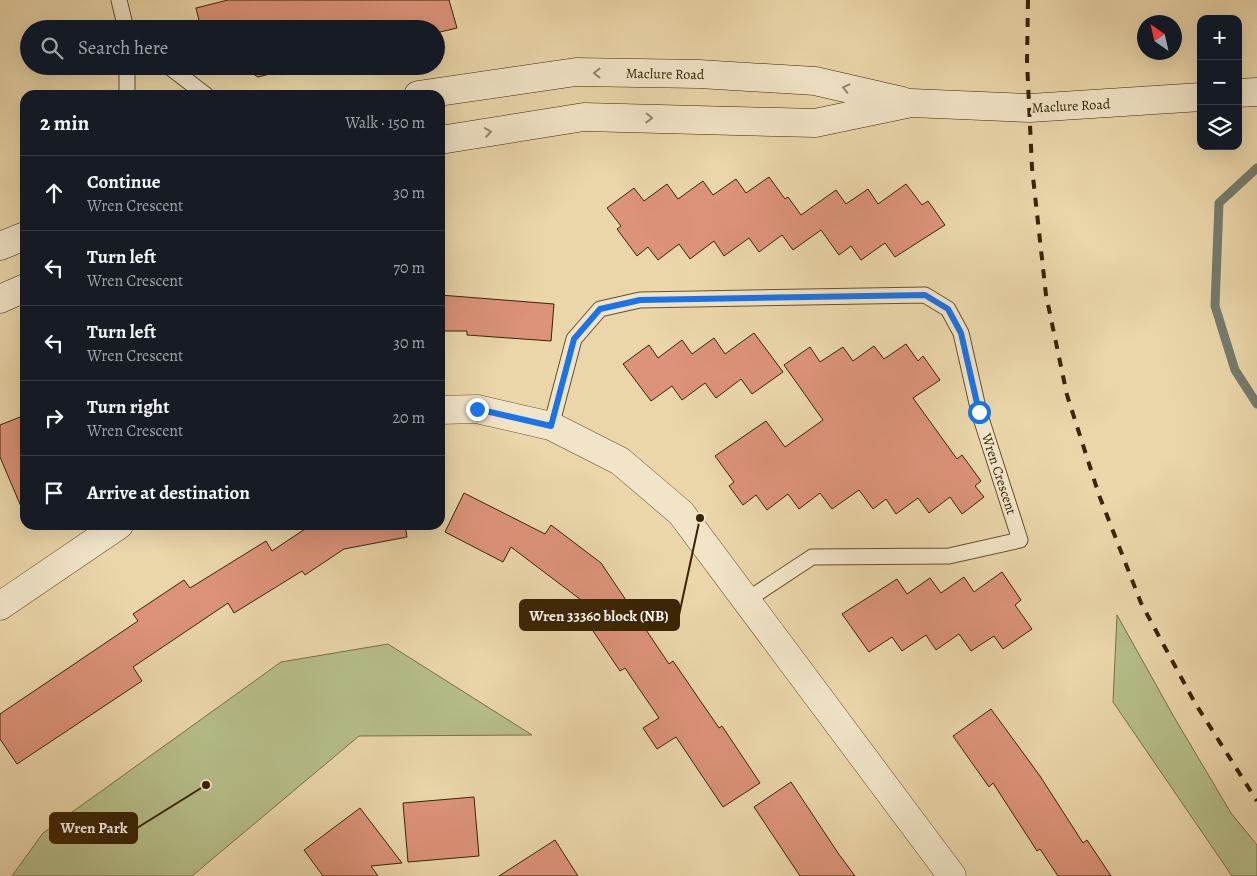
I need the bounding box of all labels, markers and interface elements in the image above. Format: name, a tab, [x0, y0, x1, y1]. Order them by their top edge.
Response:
north arrow	[1137, 15, 1182, 60]
map controls	[1197, 15, 1242, 150]
button: +	[1197, 15, 1242, 60]
search box	[20, 20, 445, 75]
icon: search	[38, 34, 66, 62]
text: Search here	[78, 35, 168, 61]
button: −	[1197, 60, 1242, 105]
street label: Maclure Road	[626, 64, 705, 84]
one-way arrow	[593, 67, 601, 78]
one-way arrow	[842, 83, 851, 94]
street label: Maclure Road	[1031, 94, 1111, 118]
button: layers	[1197, 105, 1242, 150]
text: 2 min	[40, 109, 89, 137]
text: Walk · 150 m	[345, 112, 425, 134]
one-way arrow	[646, 113, 654, 123]
one-way arrow	[485, 127, 493, 138]
text: Continue	[87, 169, 161, 195]
icon: ahead	[40, 179, 68, 207]
text: 30 m	[393, 182, 425, 204]
text: Wren Crescent	[87, 195, 183, 217]
text: Turn left	[87, 244, 156, 270]
icon: left	[40, 254, 68, 282]
text: 70 m	[393, 257, 425, 279]
text: Wren Crescent	[87, 270, 183, 292]
text: Turn left	[87, 319, 156, 345]
icon: left	[40, 329, 68, 357]
text: 30 m	[393, 332, 425, 354]
text: Wren Crescent	[87, 345, 183, 367]
text: Turn right	[87, 394, 169, 420]
route end	[466, 398, 489, 421]
route start	[968, 401, 991, 424]
icon: right	[40, 404, 68, 432]
text: 20 m	[392, 407, 425, 429]
text: Wren Crescent	[87, 420, 183, 442]
street label: Wren Crescent	[977, 430, 1021, 517]
icon: arrive	[40, 479, 68, 507]
text: Arrive at destination	[87, 480, 250, 506]
callout: Wren 33360 block (NB)	[520, 600, 679, 630]
text: Wren 33360 block (NB)	[528, 606, 669, 626]
callout: Wren Park	[50, 813, 137, 843]
text: Wren Park	[59, 818, 128, 838]

